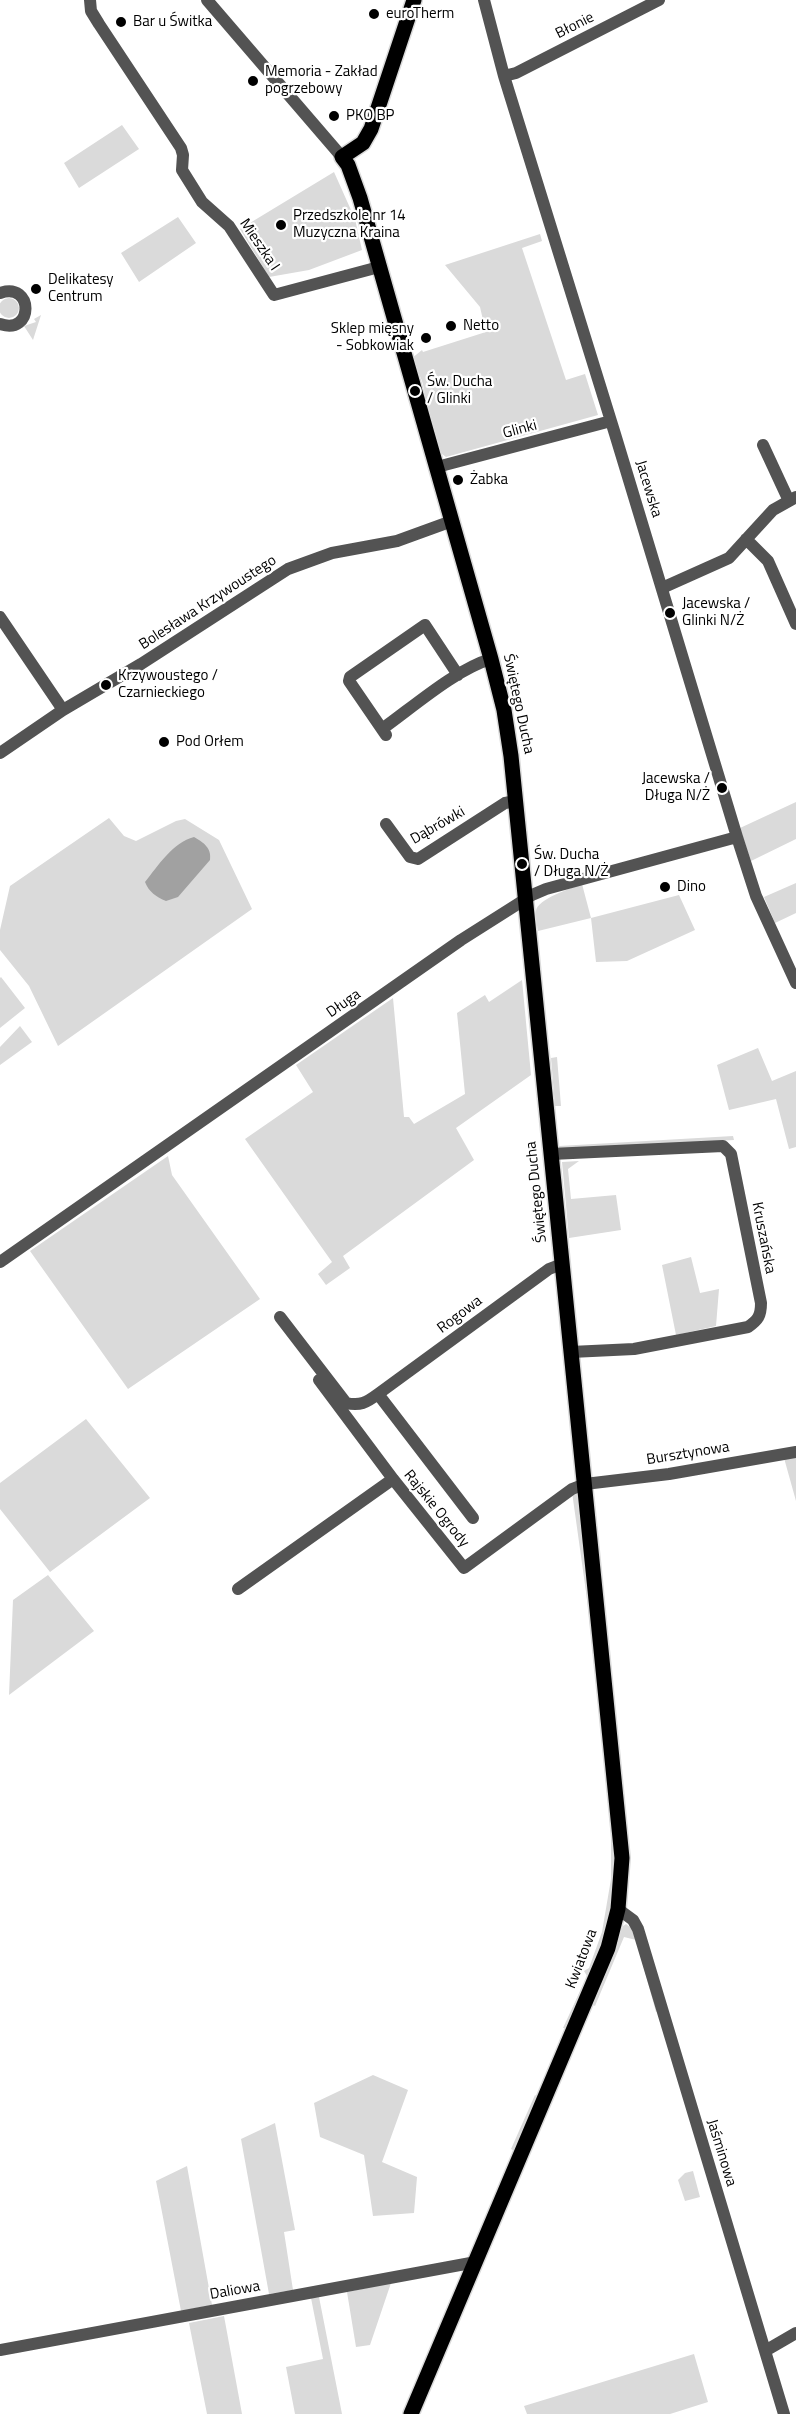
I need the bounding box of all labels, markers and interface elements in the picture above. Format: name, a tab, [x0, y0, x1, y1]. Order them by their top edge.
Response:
place label: euroTherm	[386, 5, 454, 23]
marker: euroTherm	[367, 7, 381, 21]
street label: Błonie	[553, 9, 597, 43]
place label: Bar u Świtka	[133, 13, 212, 31]
marker: Bar u Świtka	[114, 15, 128, 29]
place label: Memoria - Zakład pogrzebowy	[265, 63, 378, 98]
marker: Memoria - Zakład pogrzebowy	[246, 74, 260, 88]
place label: PKO BP	[346, 107, 395, 125]
marker: PKO BP	[327, 109, 341, 123]
place label: Przedszkole nr 14 Muzyczna Kraina	[293, 207, 406, 242]
street label: Mieszka I	[235, 216, 283, 274]
marker: Przedszkole nr 14 Muzyczna Kraina	[274, 218, 288, 232]
place label: Delikatesy Centrum	[48, 271, 114, 306]
marker: Delikatesy Centrum	[29, 282, 43, 296]
place label: Netto	[463, 317, 499, 335]
marker: Netto	[444, 319, 458, 333]
place label: Sklep mięsny - Sobkowiak	[331, 320, 414, 355]
marker: Sklep mięsny - Sobkowiak	[419, 331, 433, 345]
place label: Św. Ducha / Glinki	[427, 373, 492, 408]
marker: Św. Ducha / Glinki	[408, 384, 422, 398]
street label: Glinki	[501, 417, 539, 443]
street label: Jacewska	[631, 458, 665, 520]
place label: Żabka	[470, 471, 508, 489]
marker: Żabka	[451, 473, 465, 487]
street label: Bolesława Krzywoustego	[136, 552, 280, 654]
place label: Jacewska / Glinki N/Ż	[682, 595, 750, 630]
marker: Jacewska / Glinki N/Ż	[663, 606, 677, 620]
street label: Świętego Ducha	[499, 652, 537, 756]
place label: Krzywoustego / Czarnieckiego	[118, 667, 218, 702]
marker: Krzywoustego / Czarnieckiego	[99, 678, 113, 692]
place label: Pod Orłem	[176, 733, 244, 751]
marker: Pod Orłem	[157, 735, 171, 749]
place label: Jacewska / Długa N/Ż	[642, 770, 710, 805]
marker: Jacewska / Długa N/Ż	[715, 781, 729, 795]
street label: Dąbrówki	[408, 803, 468, 849]
place label: Św. Ducha / Długa N/Ż	[534, 846, 609, 881]
marker: Św. Ducha / Długa N/Ż	[515, 857, 529, 871]
place label: Dino	[677, 878, 706, 896]
marker: Dino	[658, 880, 672, 894]
street label: Długa	[323, 986, 365, 1022]
street label: Świętego Ducha	[523, 1140, 551, 1244]
street label: Kruszańska	[747, 1201, 779, 1275]
street label: Rogowa	[434, 1292, 486, 1338]
street label: Bursztynowa	[645, 1439, 731, 1469]
street label: Rajskie Ogrody	[399, 1467, 473, 1551]
street label: Kwiatowa	[562, 1927, 602, 1991]
street label: Jaśminowa	[702, 2117, 740, 2189]
street label: Daliowa	[208, 2278, 262, 2304]

